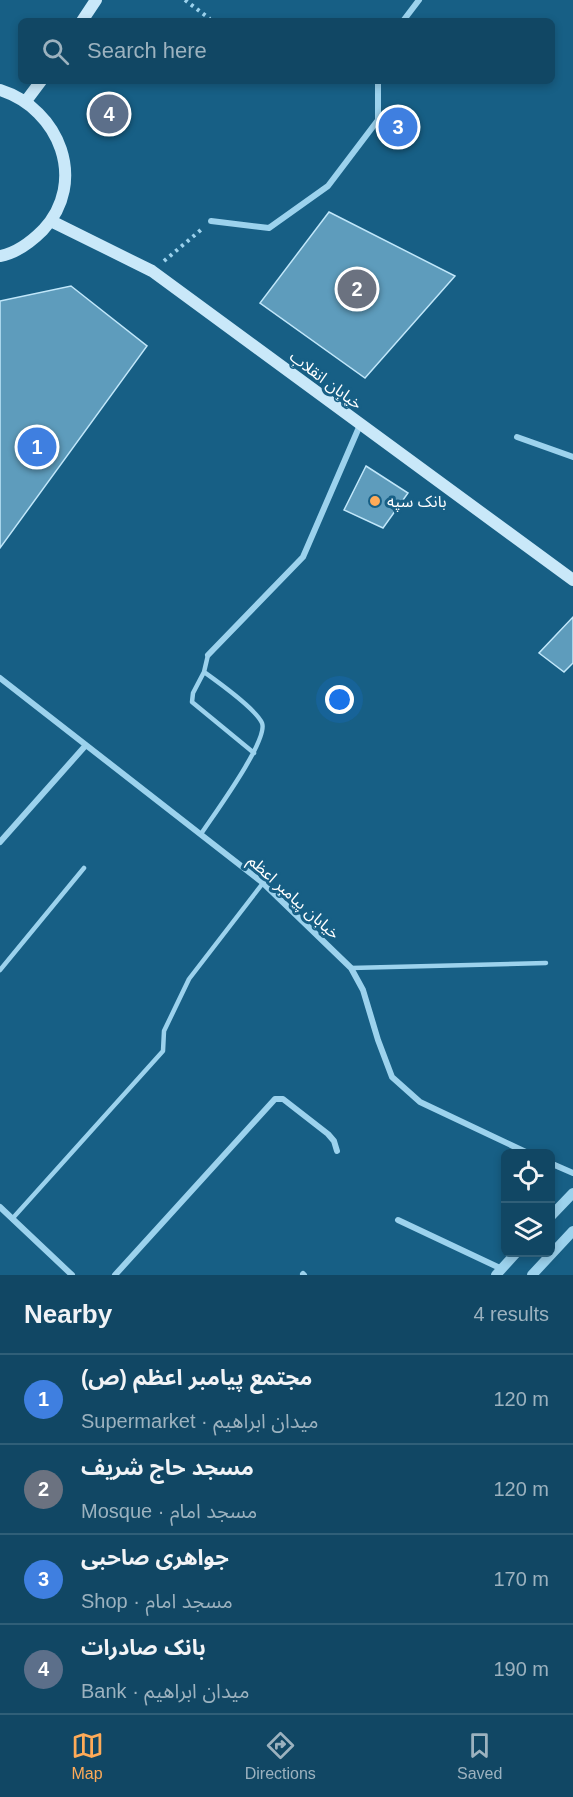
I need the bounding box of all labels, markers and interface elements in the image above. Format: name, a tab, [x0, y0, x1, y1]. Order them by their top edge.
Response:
search box	[18, 18, 555, 84]
icon: search	[39, 35, 72, 68]
text: Search here	[87, 38, 207, 63]
pin: 4	[90, 92, 128, 136]
pin: 3	[378, 104, 418, 150]
pin: 2	[338, 266, 376, 312]
street label: خیابان انقلاب	[286, 347, 365, 413]
pin: 1	[18, 424, 57, 470]
place label: بانک سپه	[387, 493, 447, 512]
marker: بانک سپه	[368, 494, 382, 508]
your location	[325, 685, 354, 714]
street label: خیابان پیامبر اعظم	[242, 852, 343, 945]
map controls	[501, 1149, 555, 1257]
button: locate	[501, 1149, 555, 1203]
button: layers	[501, 1203, 555, 1257]
text: Nearby	[24, 1299, 112, 1329]
text: 4 results	[473, 1303, 549, 1325]
text: مجتمع پیامبر اعظم (ص)	[81, 1365, 312, 1390]
text: 1	[38, 1388, 49, 1410]
text: 120 m	[493, 1388, 549, 1410]
text: Supermarket · میدان ابراهیم	[81, 1410, 318, 1432]
text: مسجد حاج شریف	[81, 1455, 254, 1480]
text: 2	[38, 1478, 49, 1500]
text: 120 m	[493, 1478, 549, 1500]
text: Mosque · مسجد امام	[81, 1500, 257, 1522]
text: جواهری صاحبی	[81, 1545, 229, 1570]
text: 3	[38, 1568, 49, 1590]
text: 170 m	[493, 1568, 549, 1590]
text: Shop · مسجد امام	[81, 1590, 233, 1612]
text: بانک صادرات	[81, 1635, 206, 1660]
text: 4	[38, 1658, 49, 1680]
text: 190 m	[493, 1658, 549, 1680]
text: Bank · میدان ابراهیم	[81, 1680, 249, 1702]
tab: Map	[71, 1729, 104, 1783]
tab: Directions	[245, 1729, 316, 1783]
tab: Saved	[457, 1729, 502, 1783]

